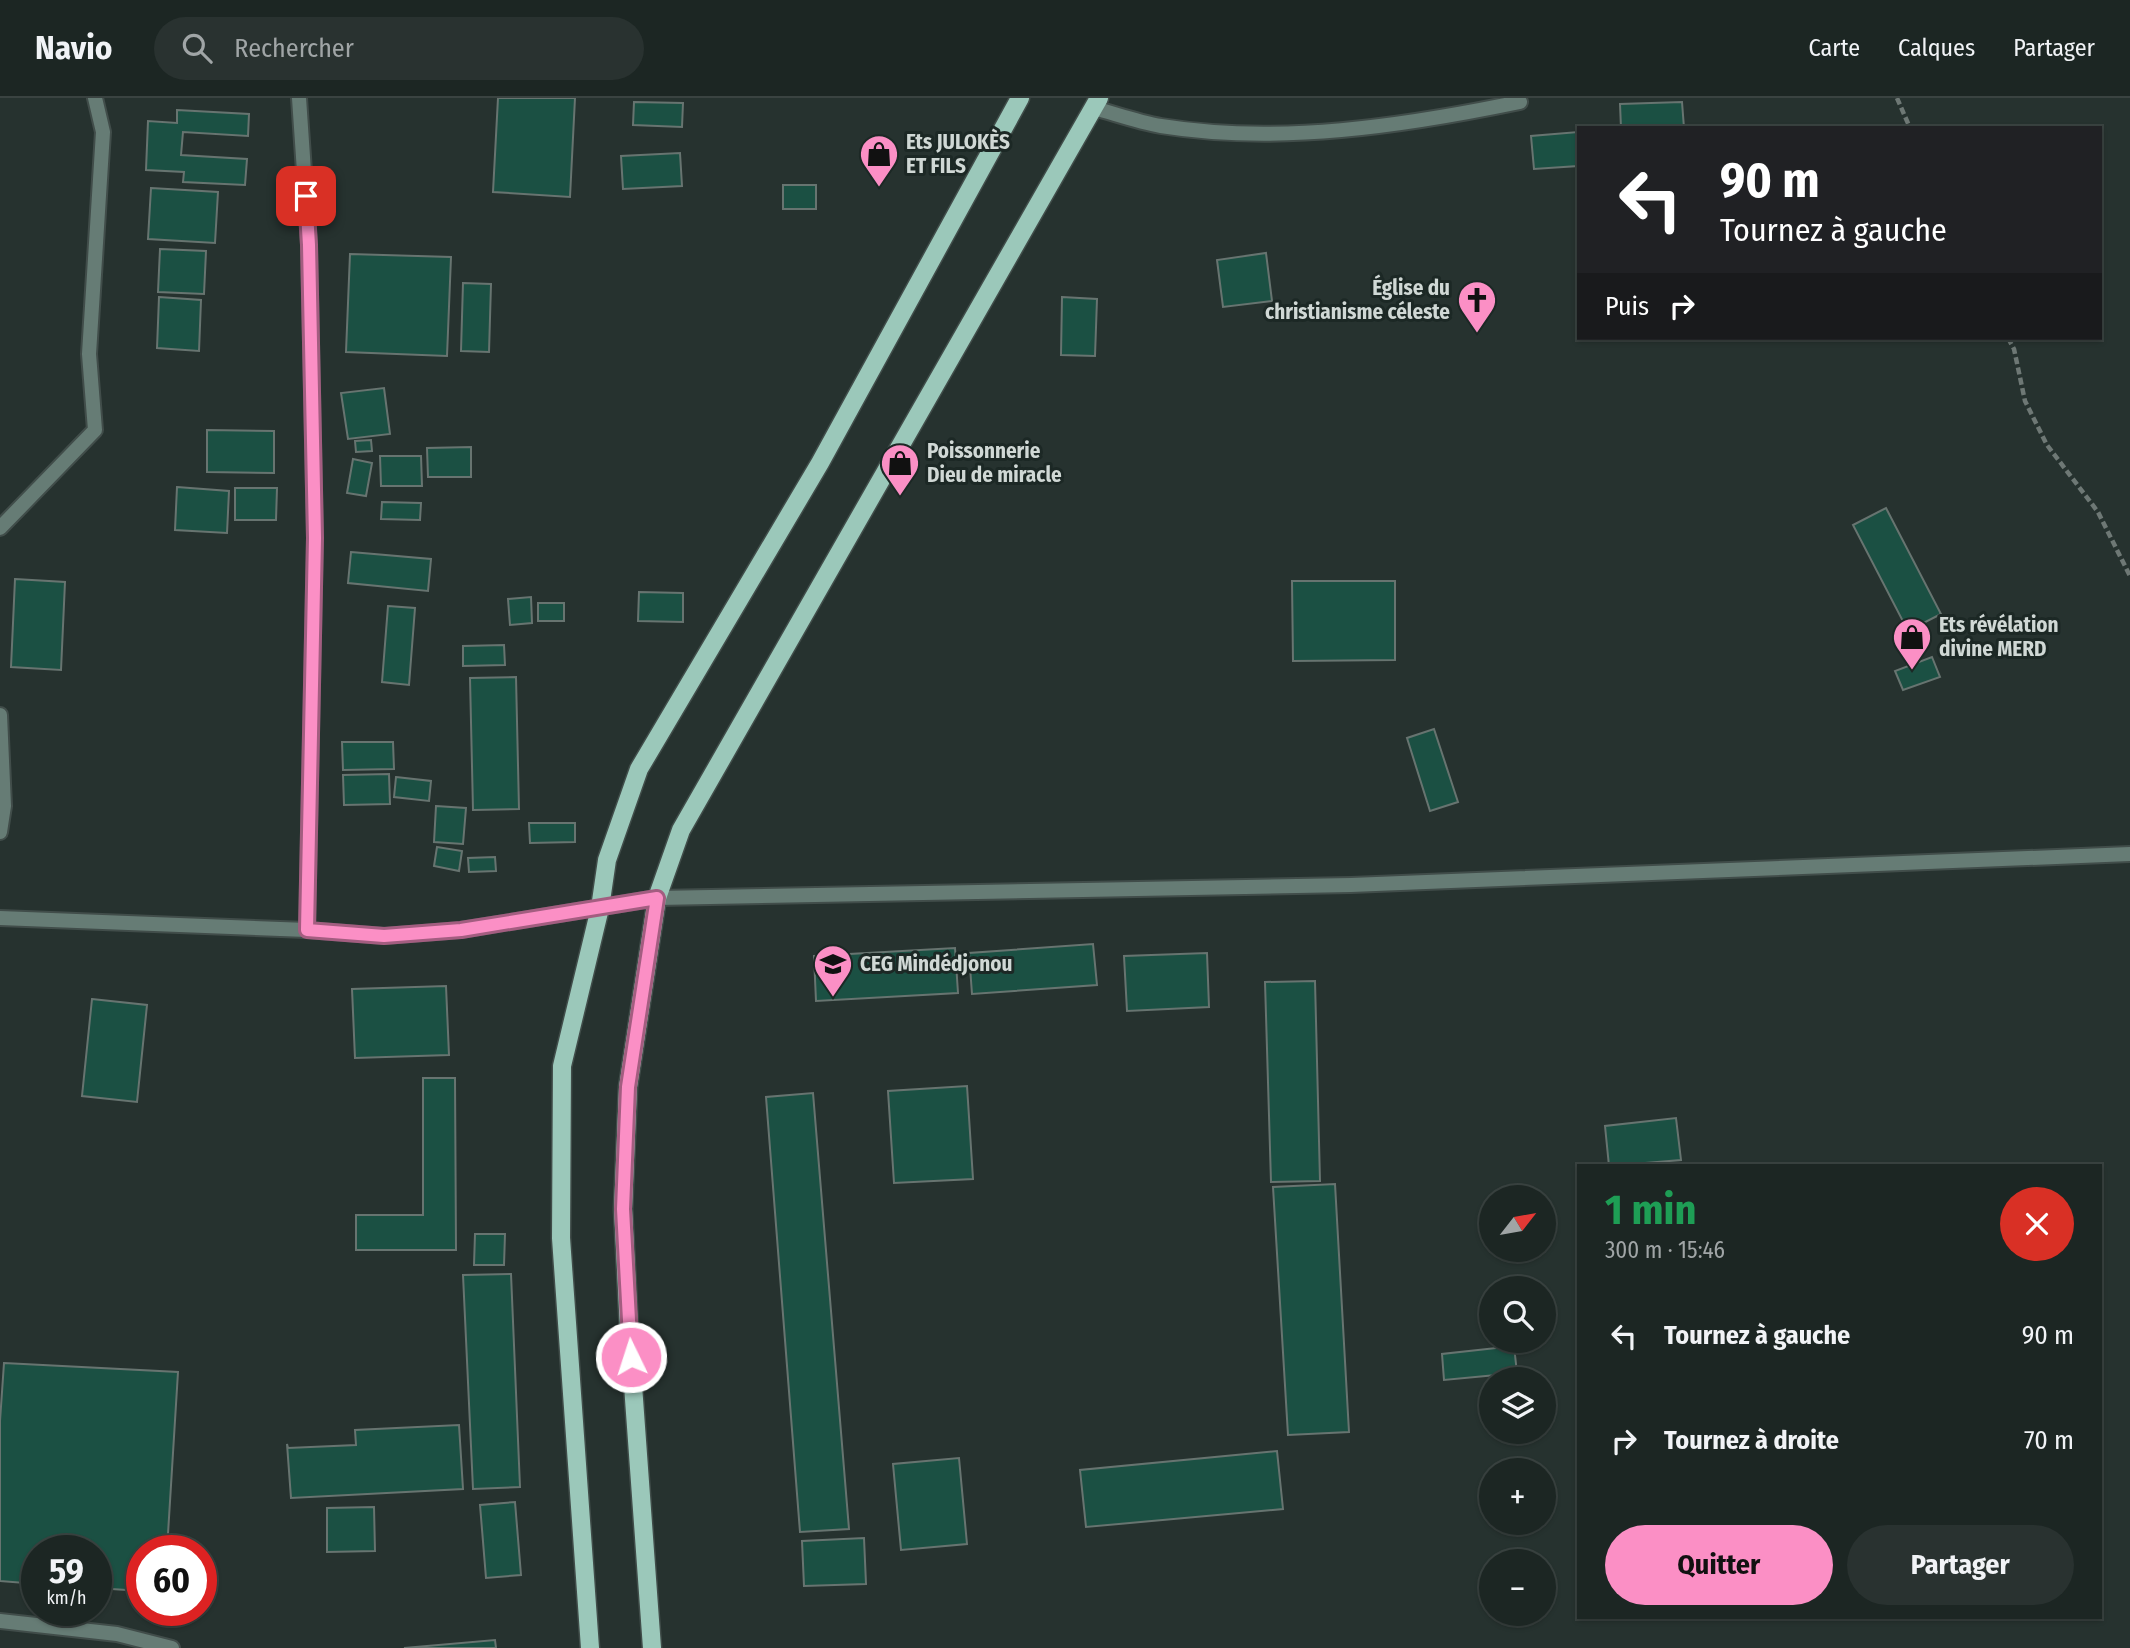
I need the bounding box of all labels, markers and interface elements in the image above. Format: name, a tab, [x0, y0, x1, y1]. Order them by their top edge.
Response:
search box	[154, 17, 644, 80]
text: Navio	[35, 28, 112, 68]
icon: search	[178, 29, 216, 67]
text: Rechercher	[234, 33, 354, 64]
text: Carte	[1809, 34, 1860, 62]
text: Calques	[1898, 34, 1975, 62]
text: Partager	[2013, 34, 2095, 62]
place label: Ets JULOKÈS ET FILS	[906, 128, 1010, 179]
shop icon: Ets JULOKÈS ET FILS	[858, 133, 900, 188]
text: 90 m	[1720, 151, 1820, 210]
icon: left	[1605, 154, 1696, 245]
pin	[276, 166, 336, 226]
icon: arrive	[287, 177, 325, 215]
text: Tournez à gauche	[1720, 211, 1947, 249]
place label: Église du christianisme céleste	[1265, 274, 1450, 325]
church icon: Église du christianisme céleste	[1456, 279, 1498, 334]
icon: right	[1663, 287, 1701, 325]
text: Puis	[1605, 291, 1649, 322]
place label: Poissonnerie Dieu de miracle	[927, 438, 1062, 488]
shop icon: Poissonnerie Dieu de miracle	[879, 442, 921, 497]
place label: Ets révélation divine MERD	[1939, 612, 2059, 662]
shop icon: Ets révélation divine MERD	[1891, 616, 1933, 671]
school or university icon: CEG Mindédjonou	[812, 943, 854, 998]
place label: CEG Mindédjonou	[860, 951, 1012, 977]
north arrow	[1479, 1185, 1556, 1262]
map controls	[1479, 1185, 1556, 1626]
text: 1 min	[1605, 1185, 1696, 1235]
button: close	[2000, 1187, 2074, 1261]
text: 300 m · 15:46	[1605, 1236, 1725, 1264]
button: search	[1479, 1276, 1556, 1353]
icon: left	[1605, 1317, 1643, 1355]
position arrow	[594, 1320, 668, 1394]
text: Tournez à gauche	[1664, 1320, 1850, 1351]
text: 90 m	[2022, 1320, 2074, 1351]
button: layers	[1479, 1367, 1556, 1444]
icon: right	[1605, 1422, 1643, 1460]
text: Tournez à droite	[1664, 1425, 1839, 1456]
text: 70 m	[2024, 1425, 2074, 1456]
button: +	[1479, 1458, 1556, 1535]
button: Quitter	[1605, 1525, 1833, 1605]
button: Partager	[1847, 1525, 2074, 1605]
speed limit sign: 60	[126, 1535, 217, 1626]
button: −	[1479, 1549, 1556, 1626]
text: 59	[49, 1550, 84, 1592]
text: km/h	[46, 1587, 87, 1609]

